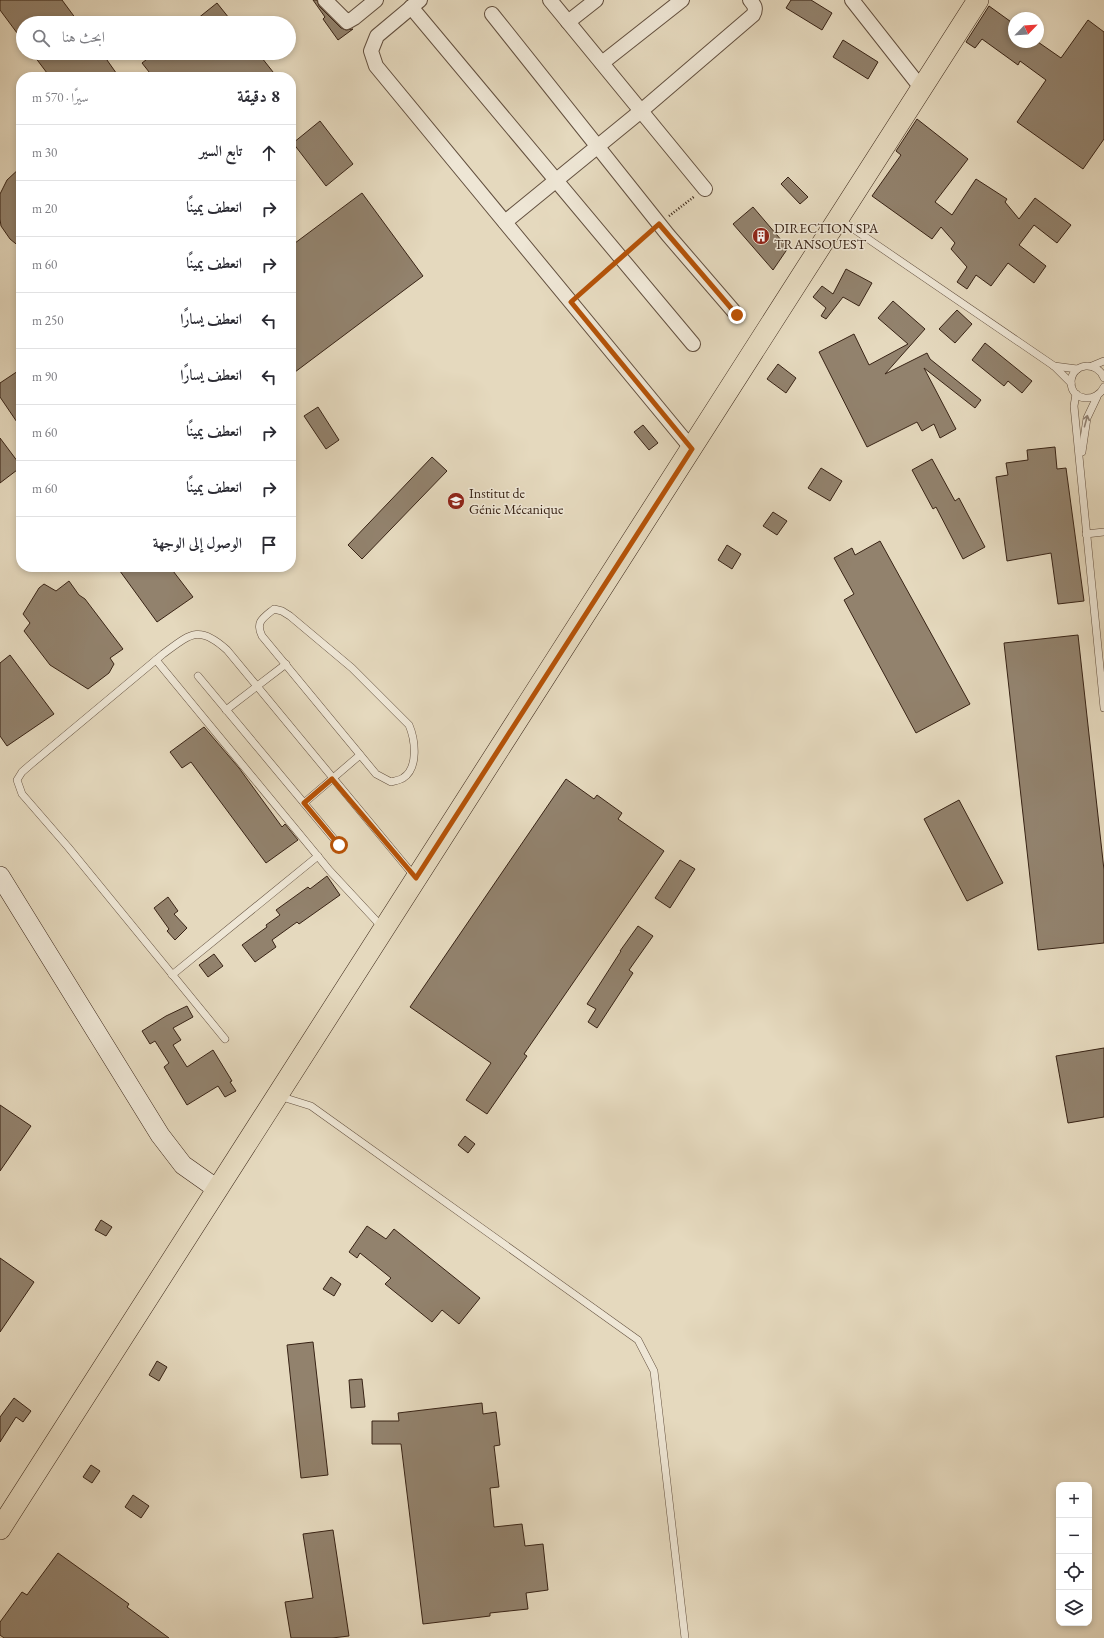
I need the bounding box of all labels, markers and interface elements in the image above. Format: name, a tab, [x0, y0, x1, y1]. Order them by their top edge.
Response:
north arrow	[1008, 12, 1044, 48]
search box	[16, 16, 296, 60]
icon: search	[30, 27, 52, 49]
text: ابحث هنا	[62, 27, 105, 46]
text: 8 دقيقة	[237, 85, 280, 107]
text: سيرًا · 570 m	[32, 89, 89, 106]
text: تابع السير	[199, 141, 242, 160]
icon: ahead	[258, 142, 280, 164]
text: 30 m	[32, 144, 57, 161]
text: انعطف يمينًا	[186, 197, 242, 216]
icon: right	[258, 198, 280, 220]
text: 20 m	[32, 200, 57, 217]
place label: DIRECTION SPA TRANSOUEST	[774, 219, 879, 253]
building icon: DIRECTION SPA TRANSOUEST	[751, 226, 771, 246]
text: انعطف يمينًا	[186, 253, 242, 272]
icon: right	[258, 254, 280, 276]
text: 60 m	[32, 256, 57, 273]
route end	[728, 306, 746, 324]
text: انعطف يسارًا	[180, 309, 242, 328]
icon: left	[258, 310, 280, 332]
text: 250 m	[32, 312, 63, 329]
text: انعطف يسارًا	[180, 365, 242, 384]
icon: left	[258, 366, 280, 388]
text: 90 m	[32, 368, 57, 385]
one-way arrow	[1083, 415, 1090, 428]
text: انعطف يمينًا	[186, 421, 242, 440]
icon: right	[258, 422, 280, 444]
text: 60 m	[32, 424, 57, 441]
text: انعطف يمينًا	[186, 477, 242, 496]
icon: right	[258, 478, 280, 500]
text: 60 m	[32, 480, 57, 497]
place label: Institut de Génie Mécanique	[469, 484, 564, 518]
school or university icon: Institut de Génie Mécanique	[446, 491, 466, 511]
text: الوصول إلى الوجهة	[153, 533, 242, 552]
icon: arrive	[258, 534, 280, 556]
route start	[330, 836, 348, 854]
map controls	[1056, 1482, 1092, 1626]
button: +	[1056, 1482, 1092, 1518]
button: −	[1056, 1518, 1092, 1554]
button: locate	[1056, 1554, 1092, 1590]
button: layers	[1056, 1590, 1092, 1626]

